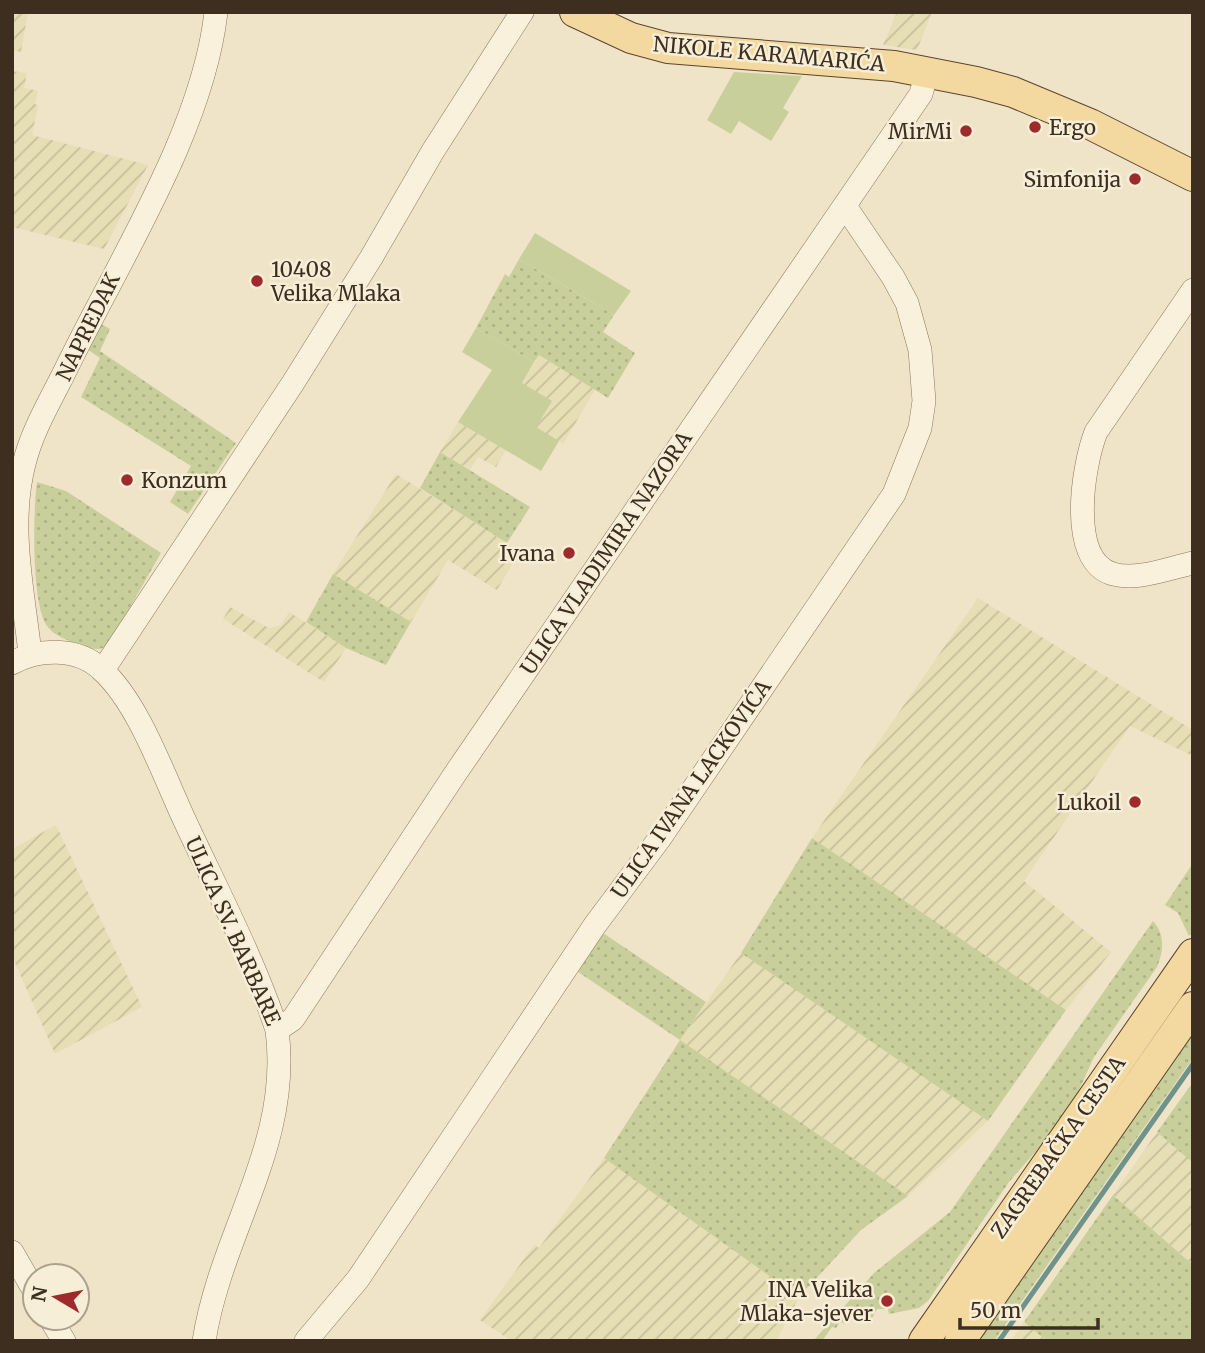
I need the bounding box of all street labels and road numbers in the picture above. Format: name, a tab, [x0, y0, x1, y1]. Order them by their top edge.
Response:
street label: NIKOLE KARAMARIĆA	[652, 30, 886, 78]
street label: NAPREDAK	[50, 268, 126, 385]
street label: ULICA VLADIMIRA NAZORA	[514, 426, 698, 680]
street label: ULICA IVANA LACKOVIĆA	[605, 674, 777, 904]
street label: ULICA SV. BARBARE	[179, 833, 287, 1030]
street label: ZAGREBAČKA CESTA	[985, 1050, 1131, 1244]

